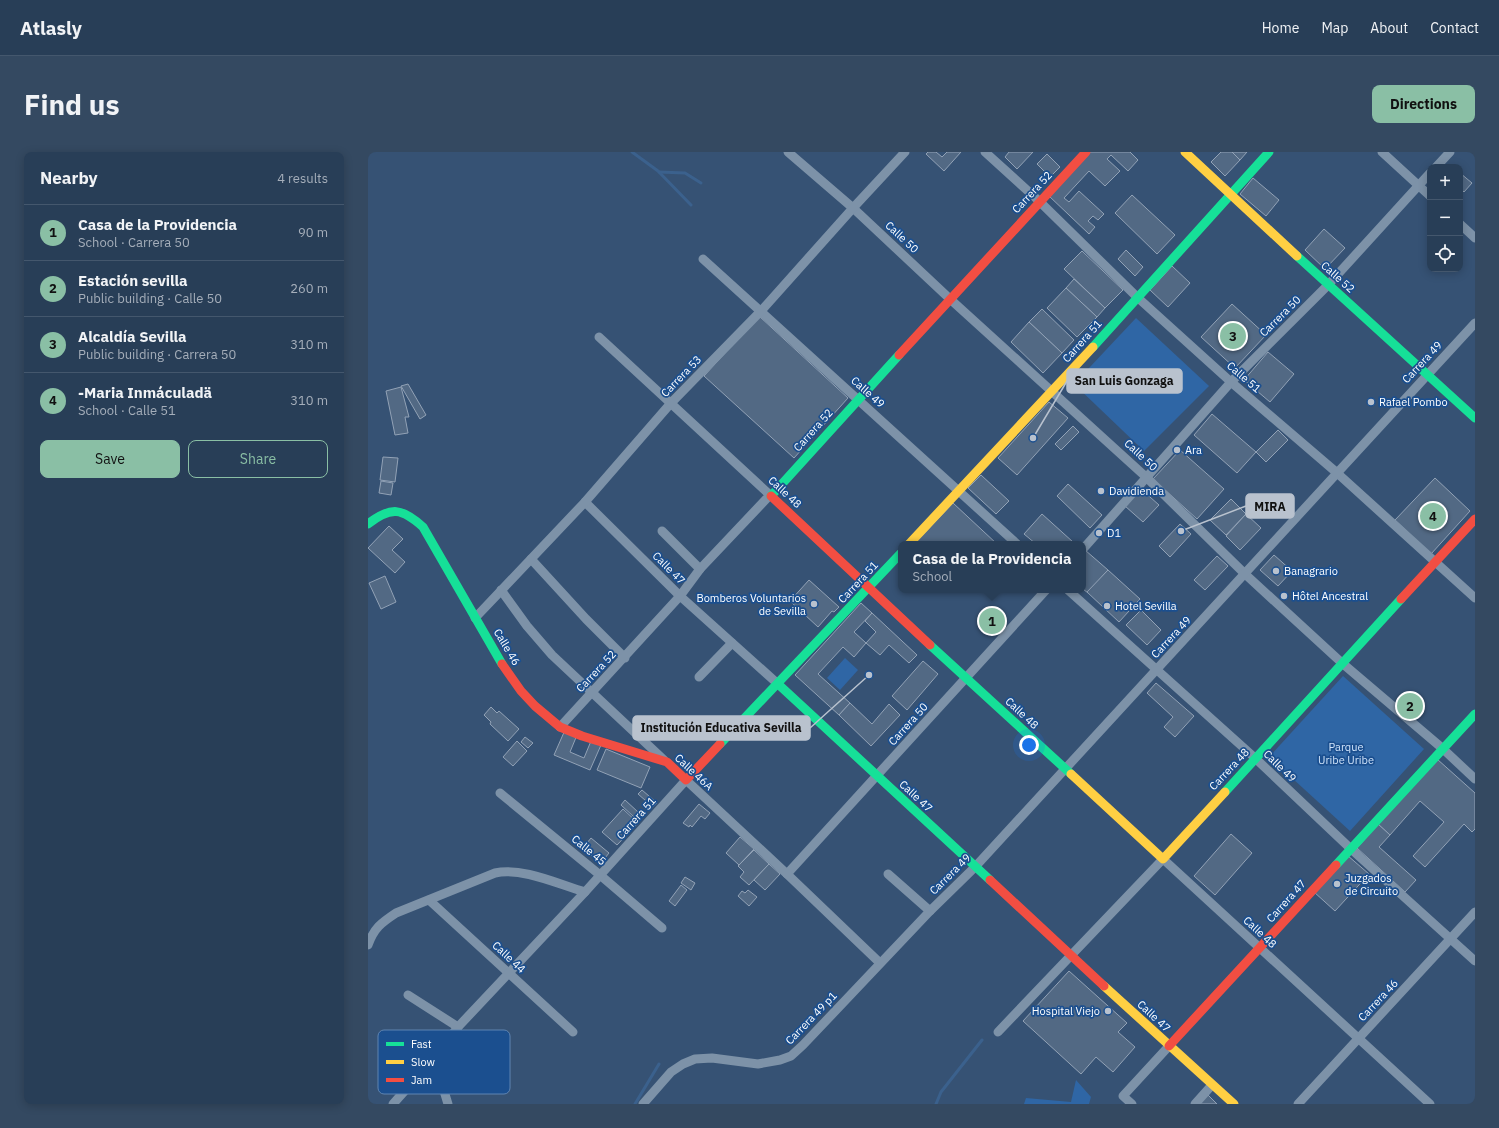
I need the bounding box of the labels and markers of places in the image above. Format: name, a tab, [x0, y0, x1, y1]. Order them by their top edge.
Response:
pin: 3	[1220, 321, 1246, 351]
callout: San Luis Gonzaga	[1067, 369, 1182, 393]
place label: Rafael Pombo	[1379, 395, 1448, 409]
marker: Rafael Pombo	[1366, 397, 1376, 407]
place label: Ara	[1185, 443, 1202, 457]
marker: Ara	[1172, 445, 1182, 455]
place label: Davidienda	[1109, 484, 1164, 498]
marker: Davidienda	[1096, 486, 1106, 496]
callout: MIRA	[1246, 494, 1294, 518]
pin: 4	[1420, 501, 1446, 531]
place label: D1	[1107, 526, 1121, 540]
marker: D1	[1094, 528, 1104, 538]
place label: Banagrario	[1284, 564, 1338, 578]
marker: Banagrario	[1271, 566, 1281, 576]
place label: Hôtel Ancestral	[1292, 589, 1368, 603]
place label: Bomberos Voluntarios de Sevilla	[696, 591, 806, 618]
marker: Hôtel Ancestral	[1279, 591, 1289, 601]
marker: Bomberos Voluntarios de Sevilla	[809, 599, 819, 609]
place label: Hotel Sevilla	[1115, 599, 1177, 613]
marker: Hotel Sevilla	[1102, 601, 1112, 611]
pin: 1	[979, 606, 1005, 636]
pin: 2	[1397, 691, 1423, 721]
callout: Institución Educativa Sevilla	[633, 716, 810, 740]
place label: Juzgados de Circuito	[1345, 871, 1398, 898]
marker: Juzgados de Circuito	[1332, 879, 1342, 889]
place label: Hospital Viejo	[1032, 1004, 1100, 1018]
marker: Hospital Viejo	[1103, 1006, 1113, 1016]

